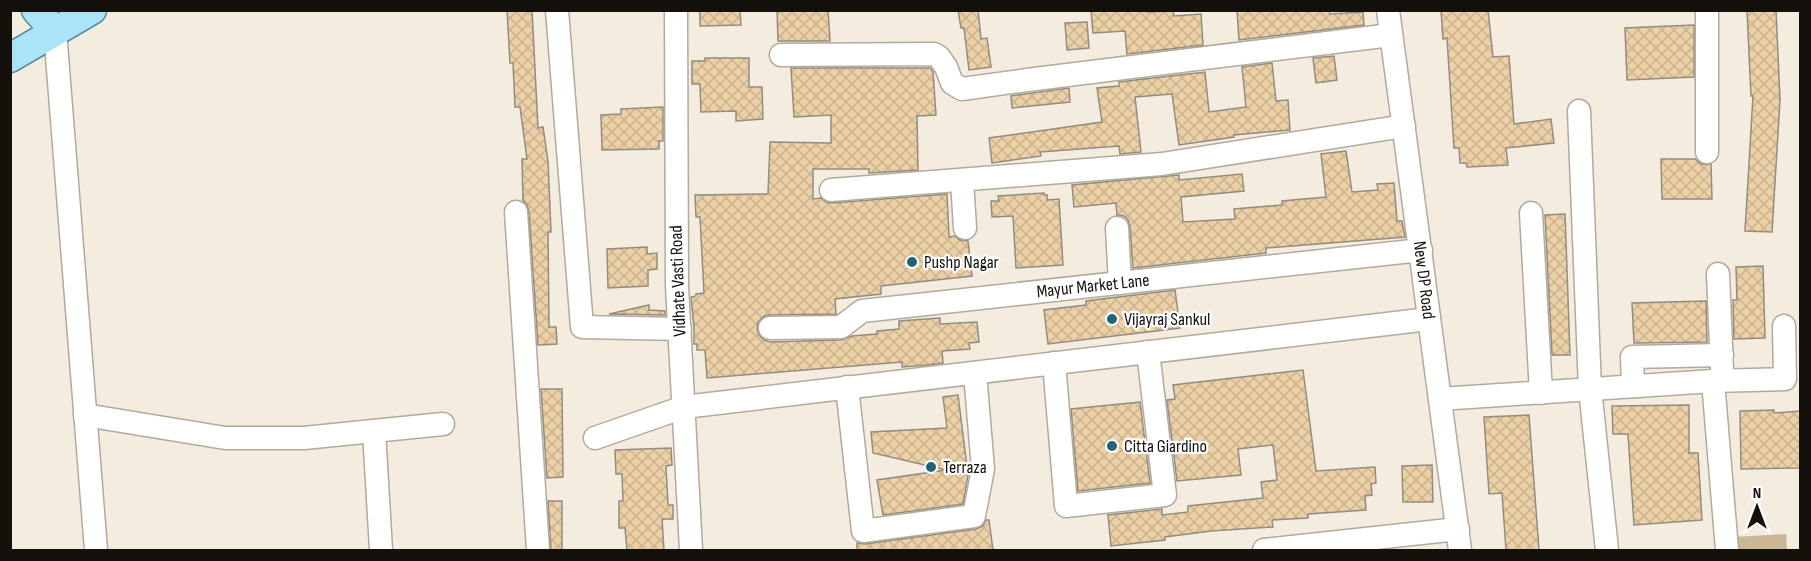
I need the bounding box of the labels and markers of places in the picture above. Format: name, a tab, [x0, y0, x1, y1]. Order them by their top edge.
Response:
place label: Pushp Nagar	[924, 252, 999, 273]
marker: Pushp Nagar	[905, 255, 919, 269]
place label: Vijayraj Sankul	[1124, 309, 1210, 330]
marker: Vijayraj Sankul	[1105, 312, 1119, 326]
place label: Citta Giardino	[1124, 436, 1207, 457]
marker: Citta Giardino	[1105, 439, 1119, 453]
place label: Terraza	[943, 457, 987, 478]
marker: Terraza	[924, 460, 938, 474]

